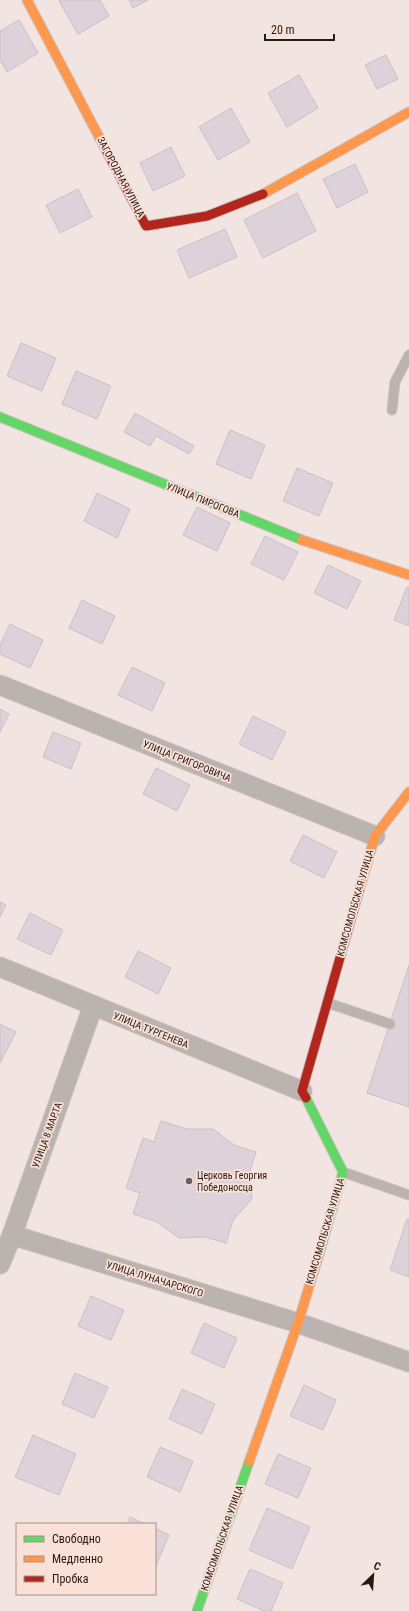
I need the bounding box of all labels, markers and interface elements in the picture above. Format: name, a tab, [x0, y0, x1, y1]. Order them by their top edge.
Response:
scale bar	[265, 16, 334, 42]
text: 20 m	[271, 23, 295, 37]
street label: ЗАГОРОДНАЯ УЛИЦА	[95, 135, 147, 219]
street label: УЛИЦА ПИРОГОВА	[165, 480, 241, 520]
street label: УЛИЦА ГРИГОРОВИЧА	[141, 738, 233, 784]
street label: КОМСОМОЛЬСКАЯ УЛИЦА	[334, 848, 376, 958]
street label: УЛИЦА ТУРГЕНЕВА	[112, 1010, 191, 1050]
street label: УЛИЦА 8 МАРТА	[30, 1101, 64, 1169]
place label: Церковь Георгия Победоносца	[197, 1170, 267, 1193]
marker: Церковь Георгия Победоносца	[184, 1176, 194, 1186]
street label: КОМСОМОЛЬСКАЯ УЛИЦА	[304, 1176, 346, 1285]
street label: УЛИЦА ЛУНАЧАРСКОГО	[105, 1259, 205, 1299]
street label: КОМСОМОЛЬСКАЯ УЛИЦА	[199, 1484, 245, 1592]
legend	[16, 1523, 156, 1595]
text: Свободно	[52, 1532, 101, 1546]
text: Медленно	[52, 1552, 103, 1566]
north arrow	[353, 1555, 393, 1595]
text: С	[371, 1559, 383, 1574]
text: Пробка	[52, 1572, 89, 1586]

